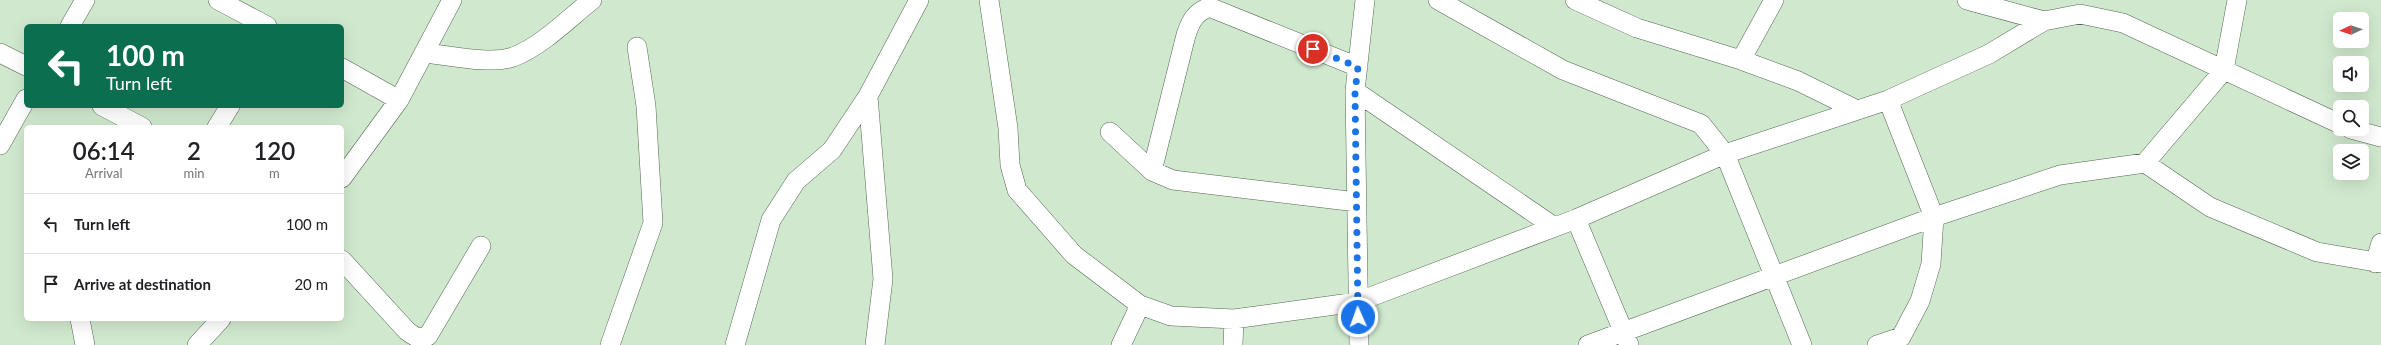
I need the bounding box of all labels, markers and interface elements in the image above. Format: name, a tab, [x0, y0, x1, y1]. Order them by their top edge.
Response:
north arrow	[2333, 12, 2369, 48]
map controls	[2333, 12, 2369, 180]
pin	[1296, 32, 1330, 66]
text: 100 m	[106, 38, 185, 72]
icon: arrive	[1302, 38, 1324, 60]
icon: left	[40, 40, 92, 92]
button: sound	[2333, 56, 2369, 92]
text: Turn left	[106, 72, 172, 94]
button: search	[2333, 100, 2369, 136]
text: 06:14	[73, 136, 135, 165]
text: 2	[187, 136, 201, 165]
text: 120	[253, 136, 295, 165]
button: layers	[2333, 144, 2369, 180]
text: Arrival	[85, 165, 122, 181]
text: min	[183, 165, 205, 181]
text: m	[269, 165, 280, 181]
icon: left	[40, 213, 62, 235]
text: Turn left	[74, 215, 130, 233]
text: 100 m	[286, 215, 328, 233]
icon: arrive	[40, 273, 62, 295]
text: Arrive at destination	[74, 275, 211, 293]
text: 20 m	[294, 275, 328, 293]
position arrow	[1337, 296, 1379, 338]

